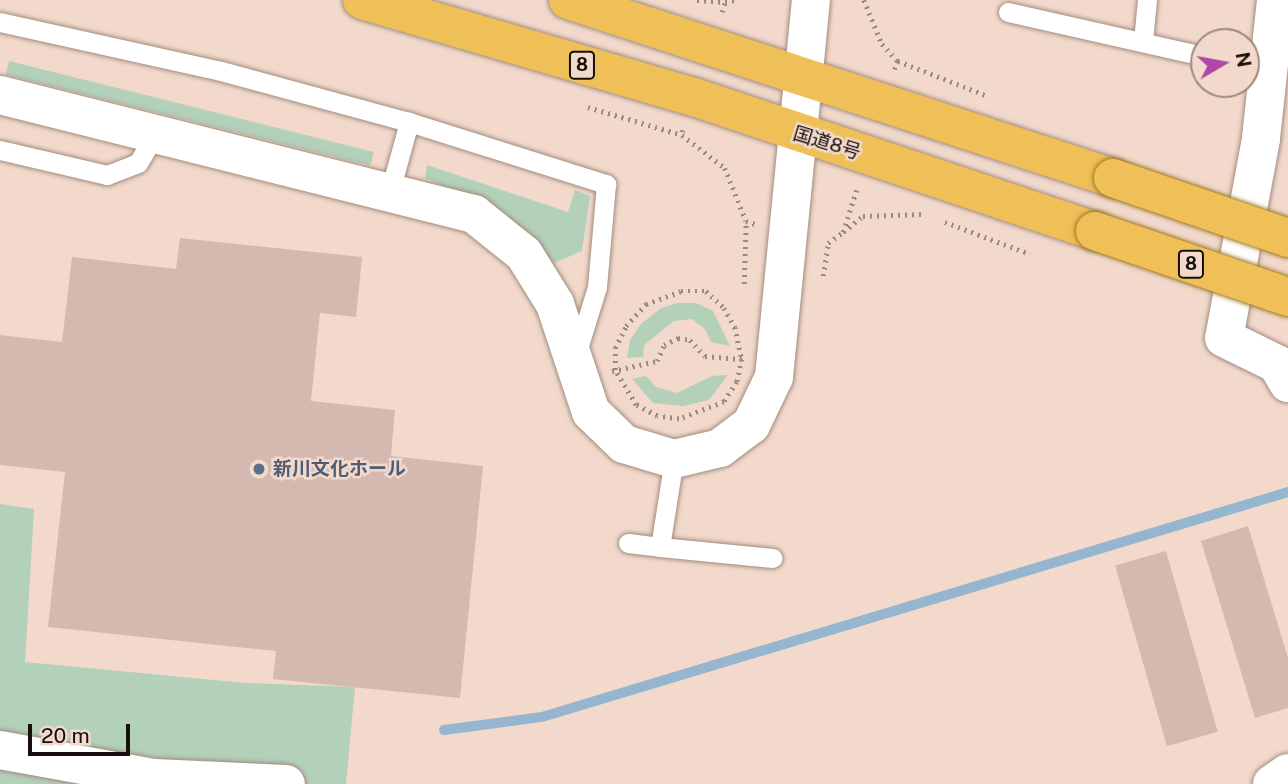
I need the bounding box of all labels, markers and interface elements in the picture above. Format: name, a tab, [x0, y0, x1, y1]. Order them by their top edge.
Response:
north arrow	[1190, 28, 1260, 98]
text: N	[1232, 50, 1256, 69]
road number: 8	[568, 51, 596, 80]
street label: 国道8号	[791, 122, 863, 164]
road number: 8	[1177, 250, 1205, 278]
place label: 新川文化ホール	[273, 458, 406, 480]
marker: 新川文化ホール	[251, 461, 267, 477]
scale bar	[32, 710, 133, 754]
text: 20 m	[41, 723, 90, 748]

